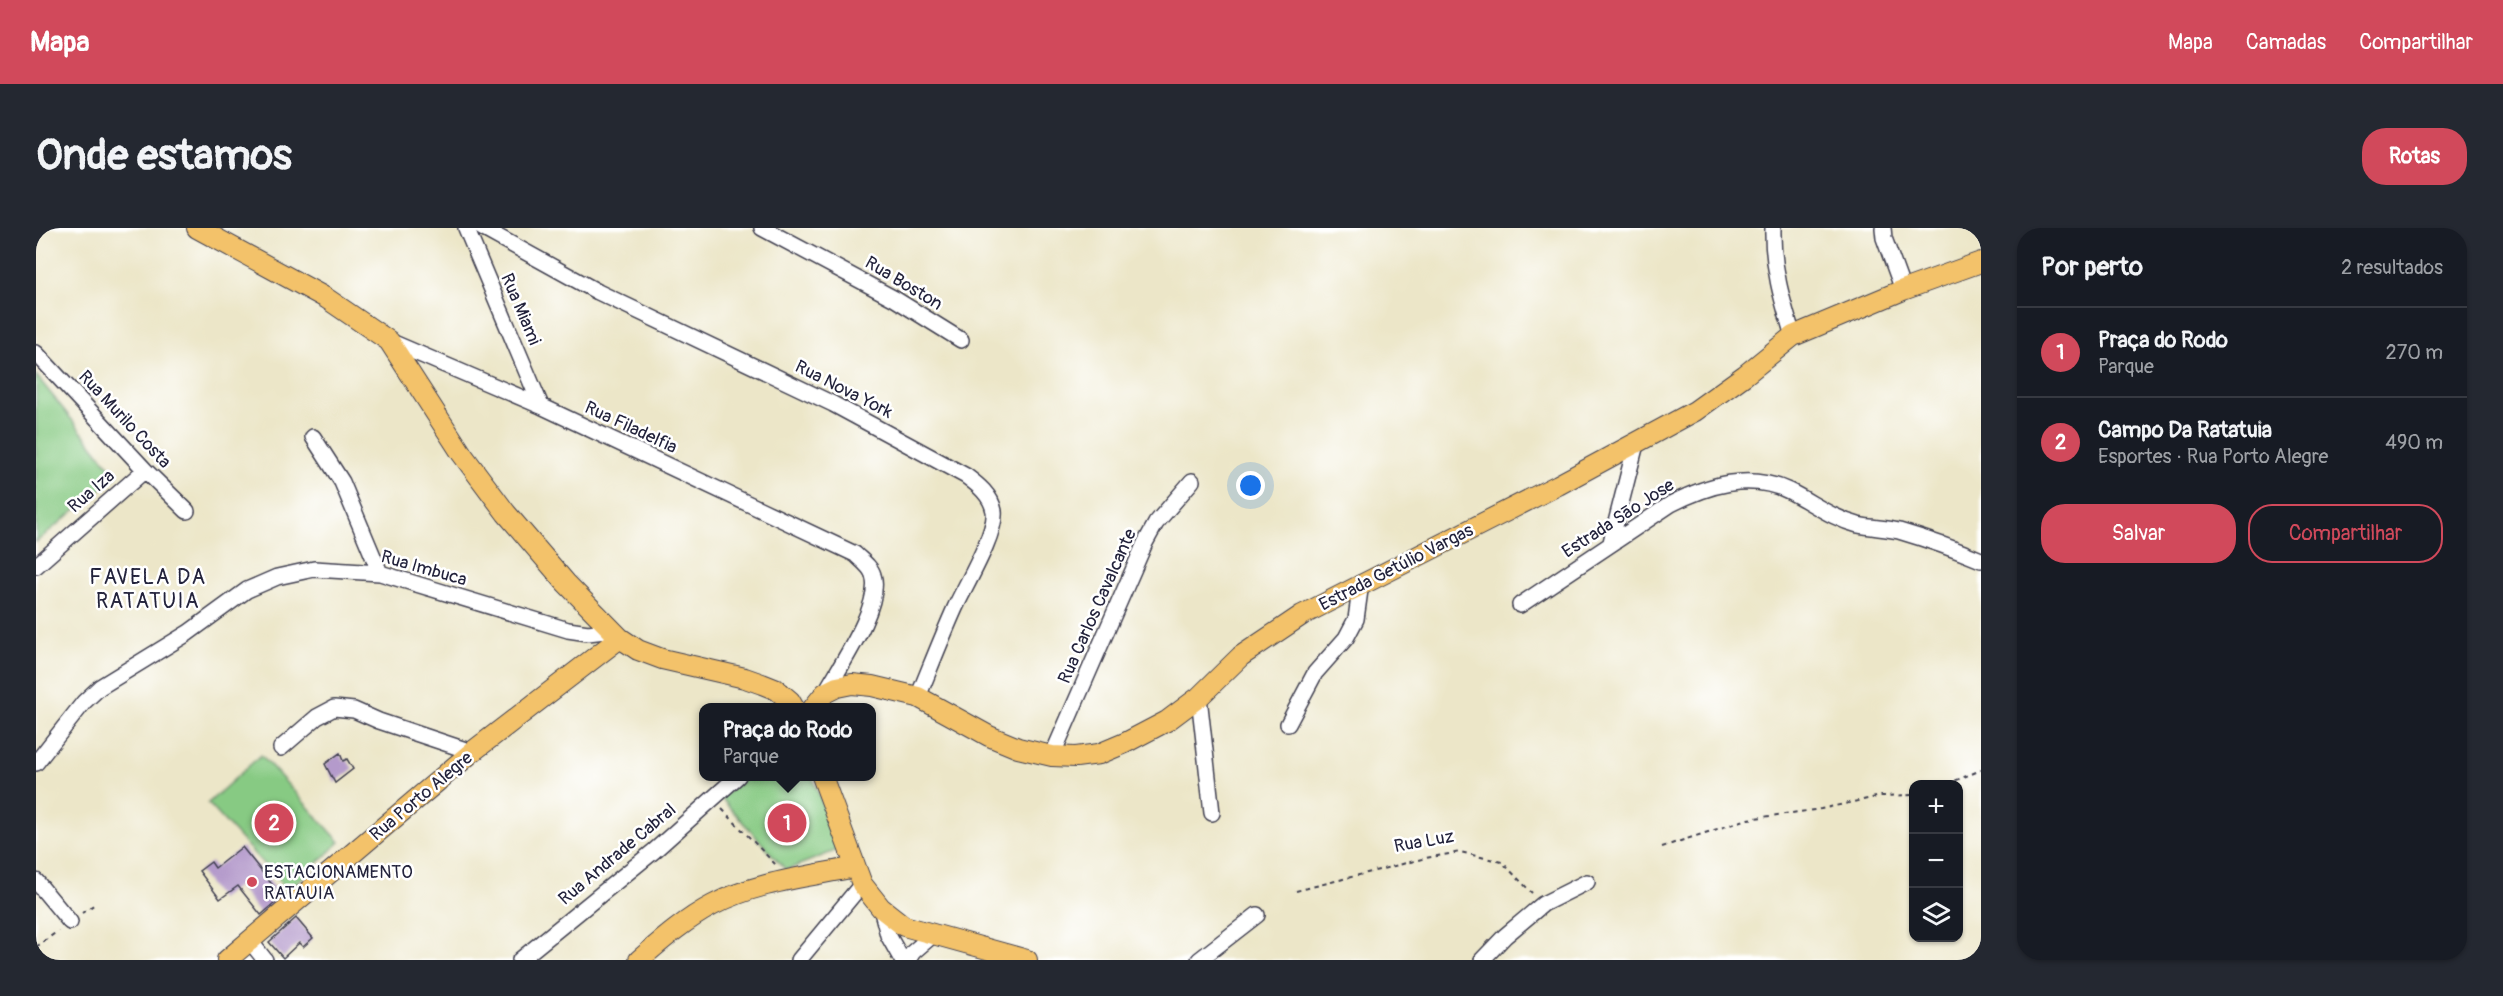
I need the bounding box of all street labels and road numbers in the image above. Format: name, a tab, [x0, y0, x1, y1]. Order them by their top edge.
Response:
street label: Rua Boston	[861, 251, 947, 316]
street label: Rua Miami	[495, 270, 546, 348]
street label: Rua Nova York	[791, 355, 897, 424]
street label: Rua Murilo Costa	[73, 366, 176, 473]
street label: Rua Filadelfia	[581, 396, 681, 459]
street label: Rua Iza	[63, 465, 119, 518]
street label: Estrada Sāo Jose	[1558, 474, 1679, 563]
street label: Estrada Getúlio Vargas	[1315, 519, 1477, 616]
street label: Rua Carlos Cavalcante	[1053, 525, 1142, 687]
street label: Rua Imbuca	[378, 545, 469, 592]
street label: Rua Porto Alegre	[365, 747, 478, 846]
street label: Rua Andrade Cabral	[554, 799, 681, 910]
street label: Rua Luz	[1392, 825, 1456, 858]

